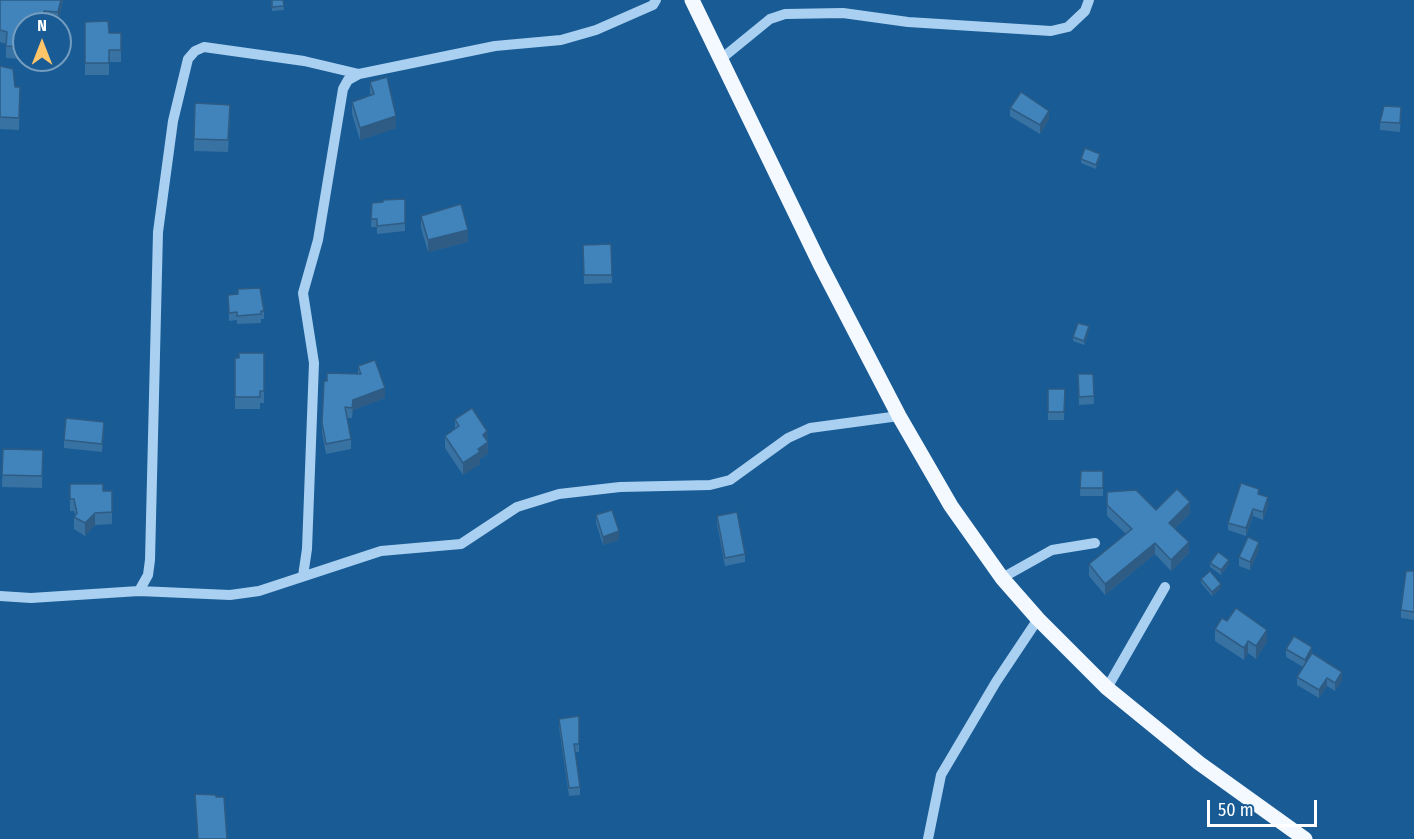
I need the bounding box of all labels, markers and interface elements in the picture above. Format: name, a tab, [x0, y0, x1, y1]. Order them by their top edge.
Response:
north arrow	[12, 12, 72, 72]
text: N	[37, 16, 47, 35]
scale bar	[1210, 788, 1320, 826]
text: 50 m	[1218, 799, 1254, 821]

